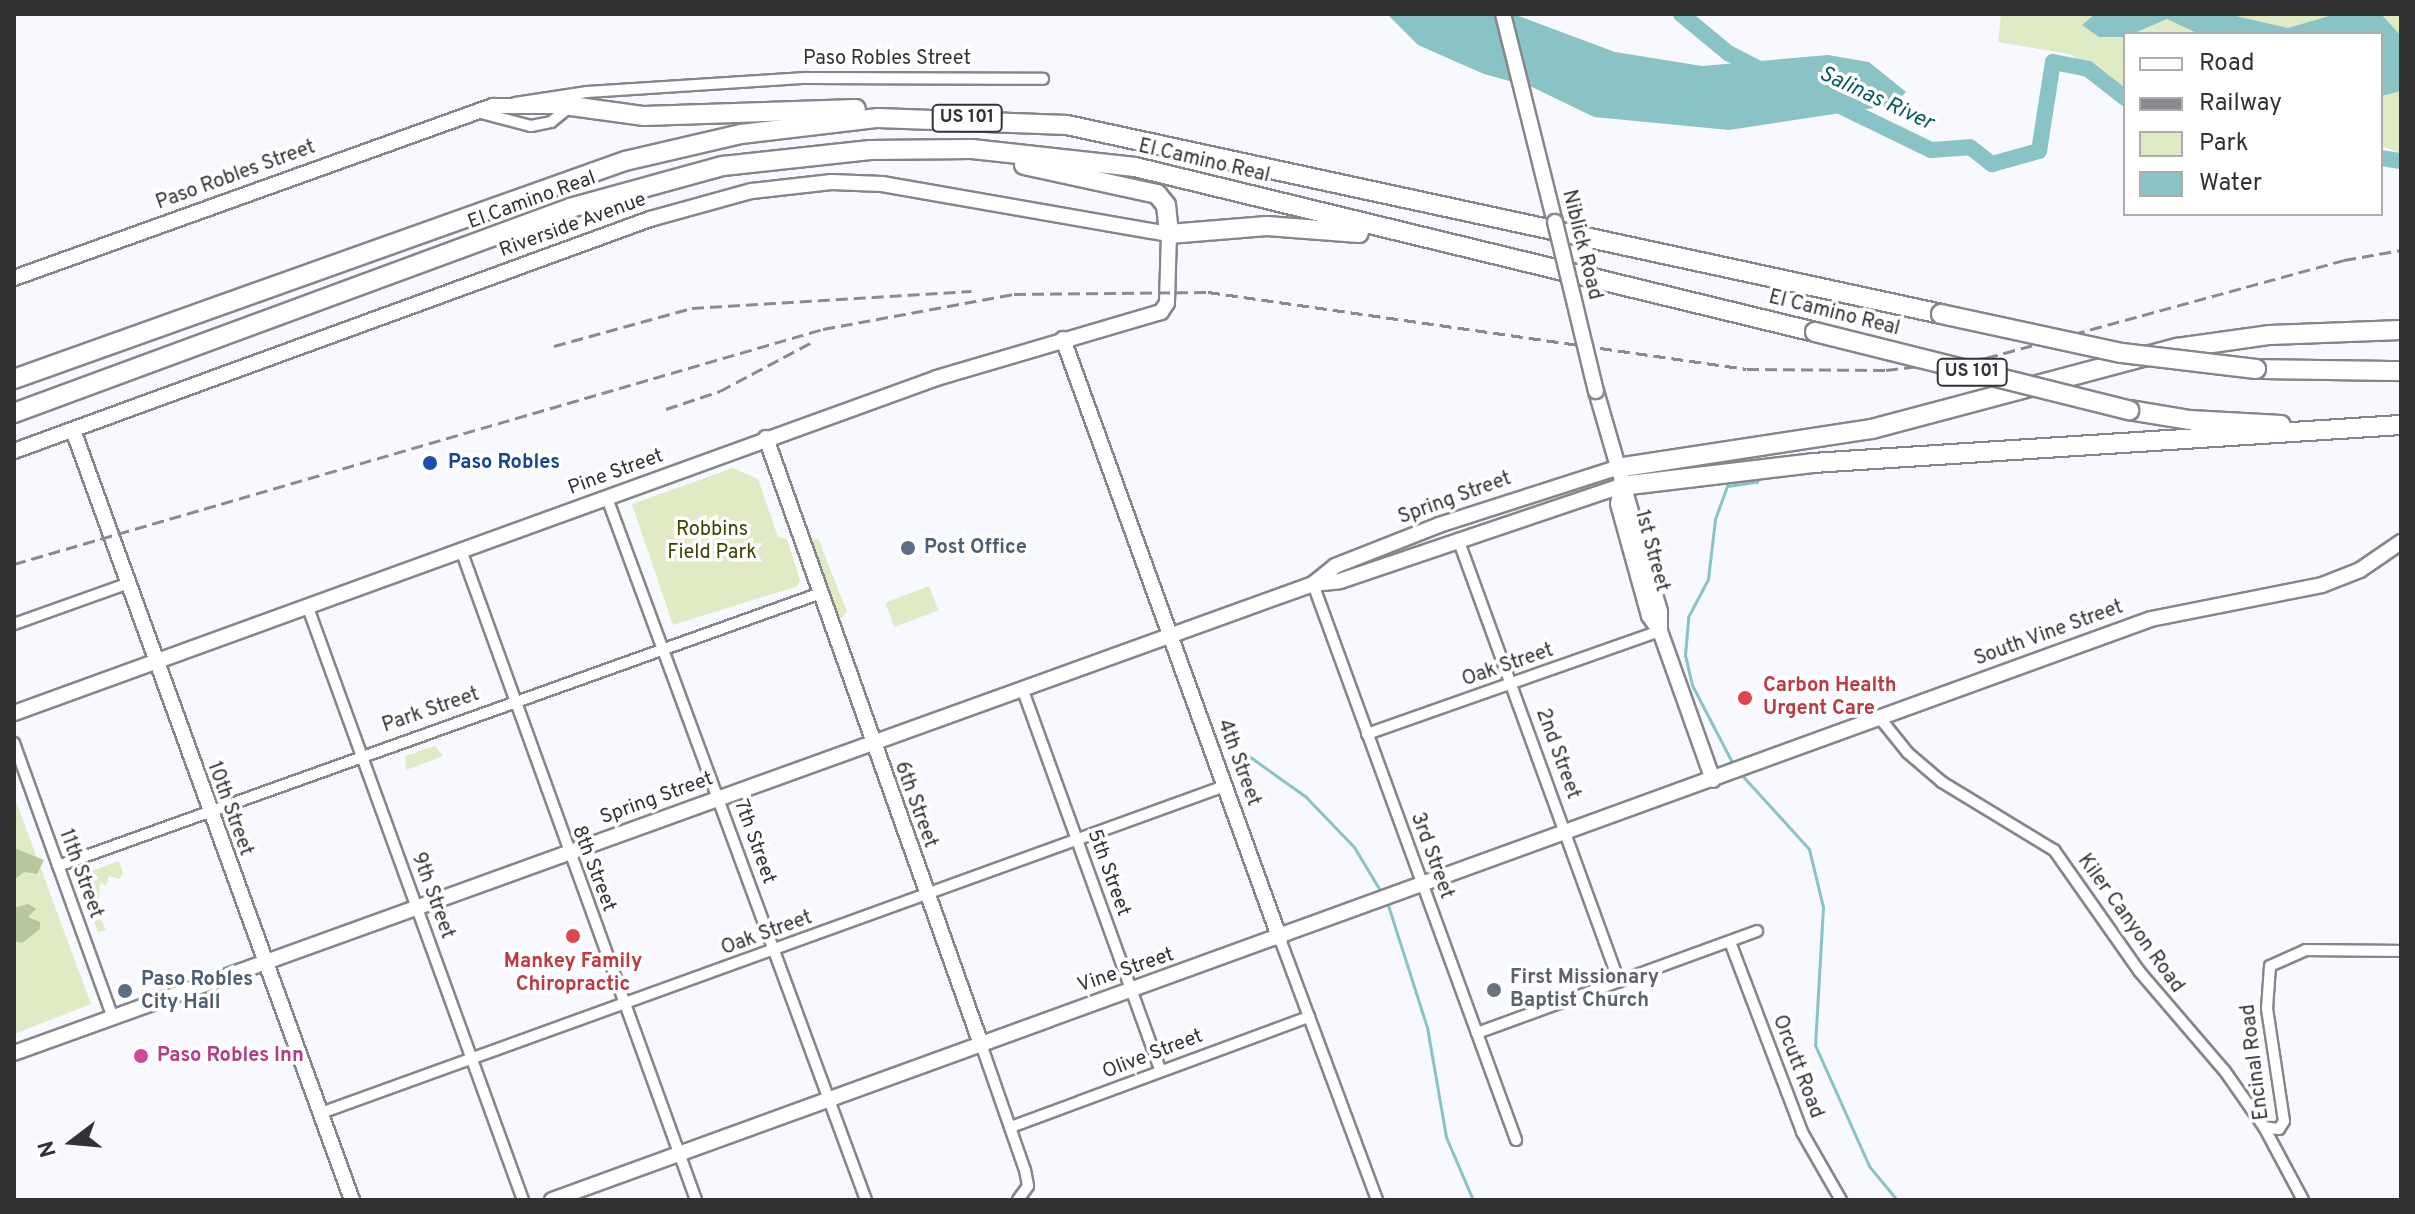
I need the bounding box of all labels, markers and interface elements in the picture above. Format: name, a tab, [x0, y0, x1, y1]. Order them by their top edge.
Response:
legend	[2123, 32, 2383, 216]
street label: Paso Robles Street	[803, 47, 971, 71]
text: Road	[2199, 49, 2255, 79]
water label: Salinas River	[1815, 61, 1937, 137]
text: Railway	[2199, 89, 2282, 119]
road number: US 101	[931, 104, 1003, 132]
text: Park	[2199, 129, 2249, 159]
street label: El Camino Real	[1136, 135, 1272, 189]
street label: Paso Robles Street	[153, 136, 319, 216]
street label: El Camino Real	[465, 167, 599, 235]
text: Water	[2199, 169, 2262, 199]
street label: Riverside Avenue	[496, 188, 650, 264]
street label: Niblick Road	[1556, 188, 1606, 302]
street label: El Camino Real	[1766, 286, 1902, 342]
road number: US 101	[1936, 358, 2008, 386]
street label: Pine Street	[565, 445, 667, 501]
place label: Paso Robles	[448, 451, 560, 475]
marker: Paso Robles	[419, 452, 441, 474]
street label: Spring Street	[1395, 467, 1515, 531]
street label: 1st Street	[1629, 508, 1673, 594]
park label: Robbins Field Park	[667, 519, 757, 566]
place label: Post Office	[924, 536, 1027, 560]
marker: Post Office	[899, 539, 917, 557]
street label: South Vine Street	[1971, 596, 2127, 672]
street label: Oak Street	[1459, 639, 1557, 693]
place label: Carbon Health Urgent Care	[1763, 674, 1897, 721]
street label: Park Street	[379, 683, 483, 739]
marker: Carbon Health Urgent Care	[1734, 687, 1756, 709]
street label: 2nd Street	[1530, 705, 1584, 803]
street label: 4th Street	[1211, 716, 1265, 810]
street label: 10th Street	[201, 759, 257, 859]
street label: 6th Street	[888, 759, 942, 851]
street label: Spring Street	[597, 767, 717, 831]
street label: 7th Street	[728, 797, 780, 887]
street label: 3rd Street	[1404, 809, 1458, 903]
street label: 8th Street	[566, 823, 620, 915]
street label: 11th Street	[53, 826, 107, 922]
street label: 5th Street	[1081, 826, 1135, 920]
street label: 9th Street	[405, 850, 459, 942]
street label: Kiler Canyon Road	[2072, 850, 2188, 998]
street label: Oak Street	[718, 906, 816, 962]
marker: Mankey Family Chiropractic	[562, 925, 584, 947]
street label: Vine Street	[1075, 943, 1177, 999]
place label: Mankey Family Chiropractic	[504, 950, 642, 997]
place label: First Missionary Baptist Church	[1510, 966, 1659, 1013]
place label: Paso Robles City Hall	[141, 968, 253, 1015]
marker: First Missionary Baptist Church	[1485, 981, 1503, 999]
marker: Paso Robles City Hall	[116, 982, 134, 1000]
street label: Encinal Road	[2237, 1003, 2275, 1121]
street label: Orcutt Road	[1766, 1012, 1828, 1122]
street label: Olive Street	[1099, 1025, 1207, 1085]
place label: Paso Robles Inn	[157, 1044, 304, 1068]
marker: Paso Robles Inn	[132, 1047, 150, 1065]
north arrow	[32, 1102, 112, 1182]
text: N	[33, 1137, 64, 1160]

